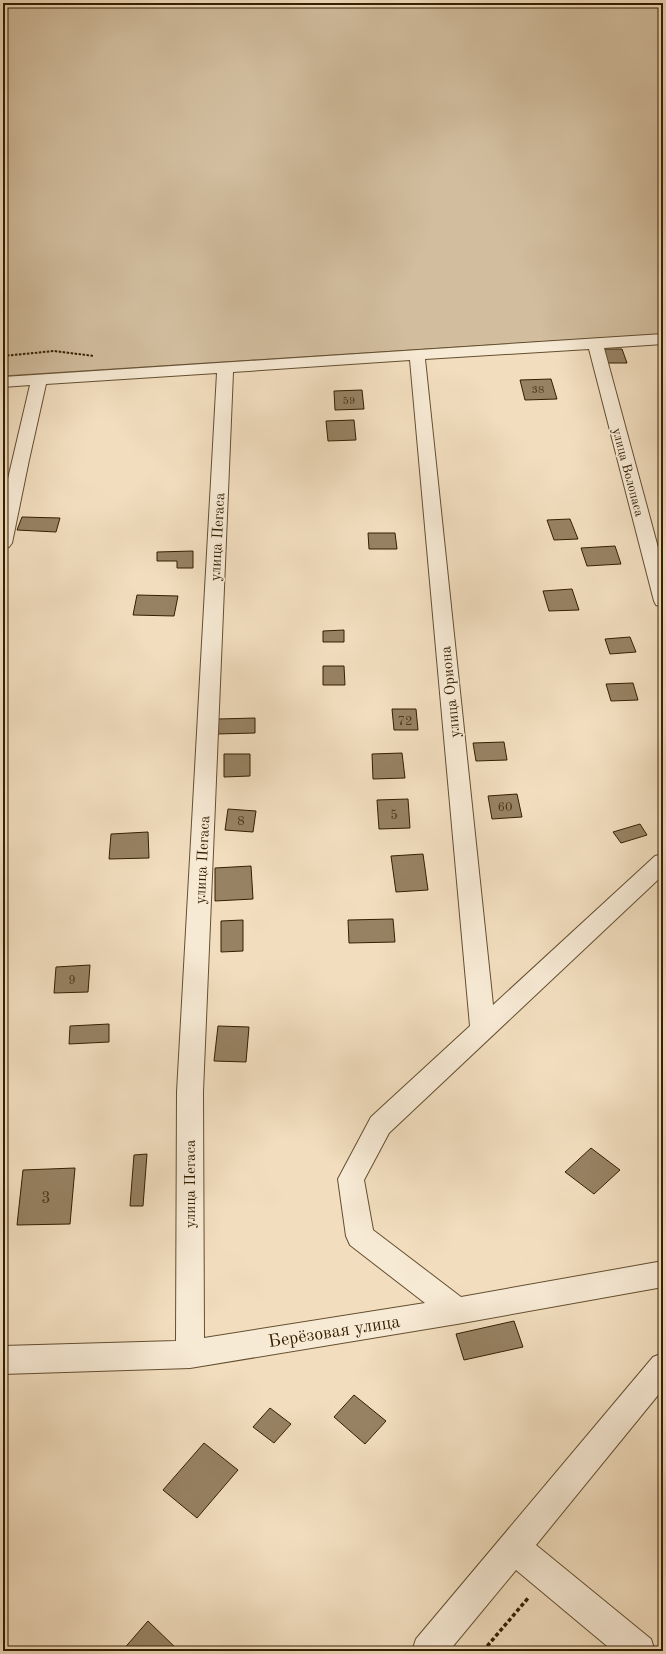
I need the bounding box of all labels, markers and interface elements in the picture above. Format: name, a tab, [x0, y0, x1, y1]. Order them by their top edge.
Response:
house number: 38	[532, 385, 544, 396]
house number: 59	[343, 396, 355, 407]
street label: улица Волопаса	[610, 427, 646, 519]
street label: улица Пегаса	[209, 492, 228, 582]
street label: улица Ориона	[439, 645, 464, 738]
house number: 72	[397, 715, 413, 728]
house number: 60	[497, 801, 513, 814]
house number: 5	[390, 809, 398, 822]
street label: улица Пегаса	[194, 815, 213, 905]
house number: 8	[237, 815, 245, 828]
house number: 9	[68, 974, 76, 987]
street label: улица Пегаса	[184, 1139, 199, 1228]
house number: 3	[41, 1191, 51, 1207]
street label: Берёзовая улица	[267, 1313, 402, 1351]

